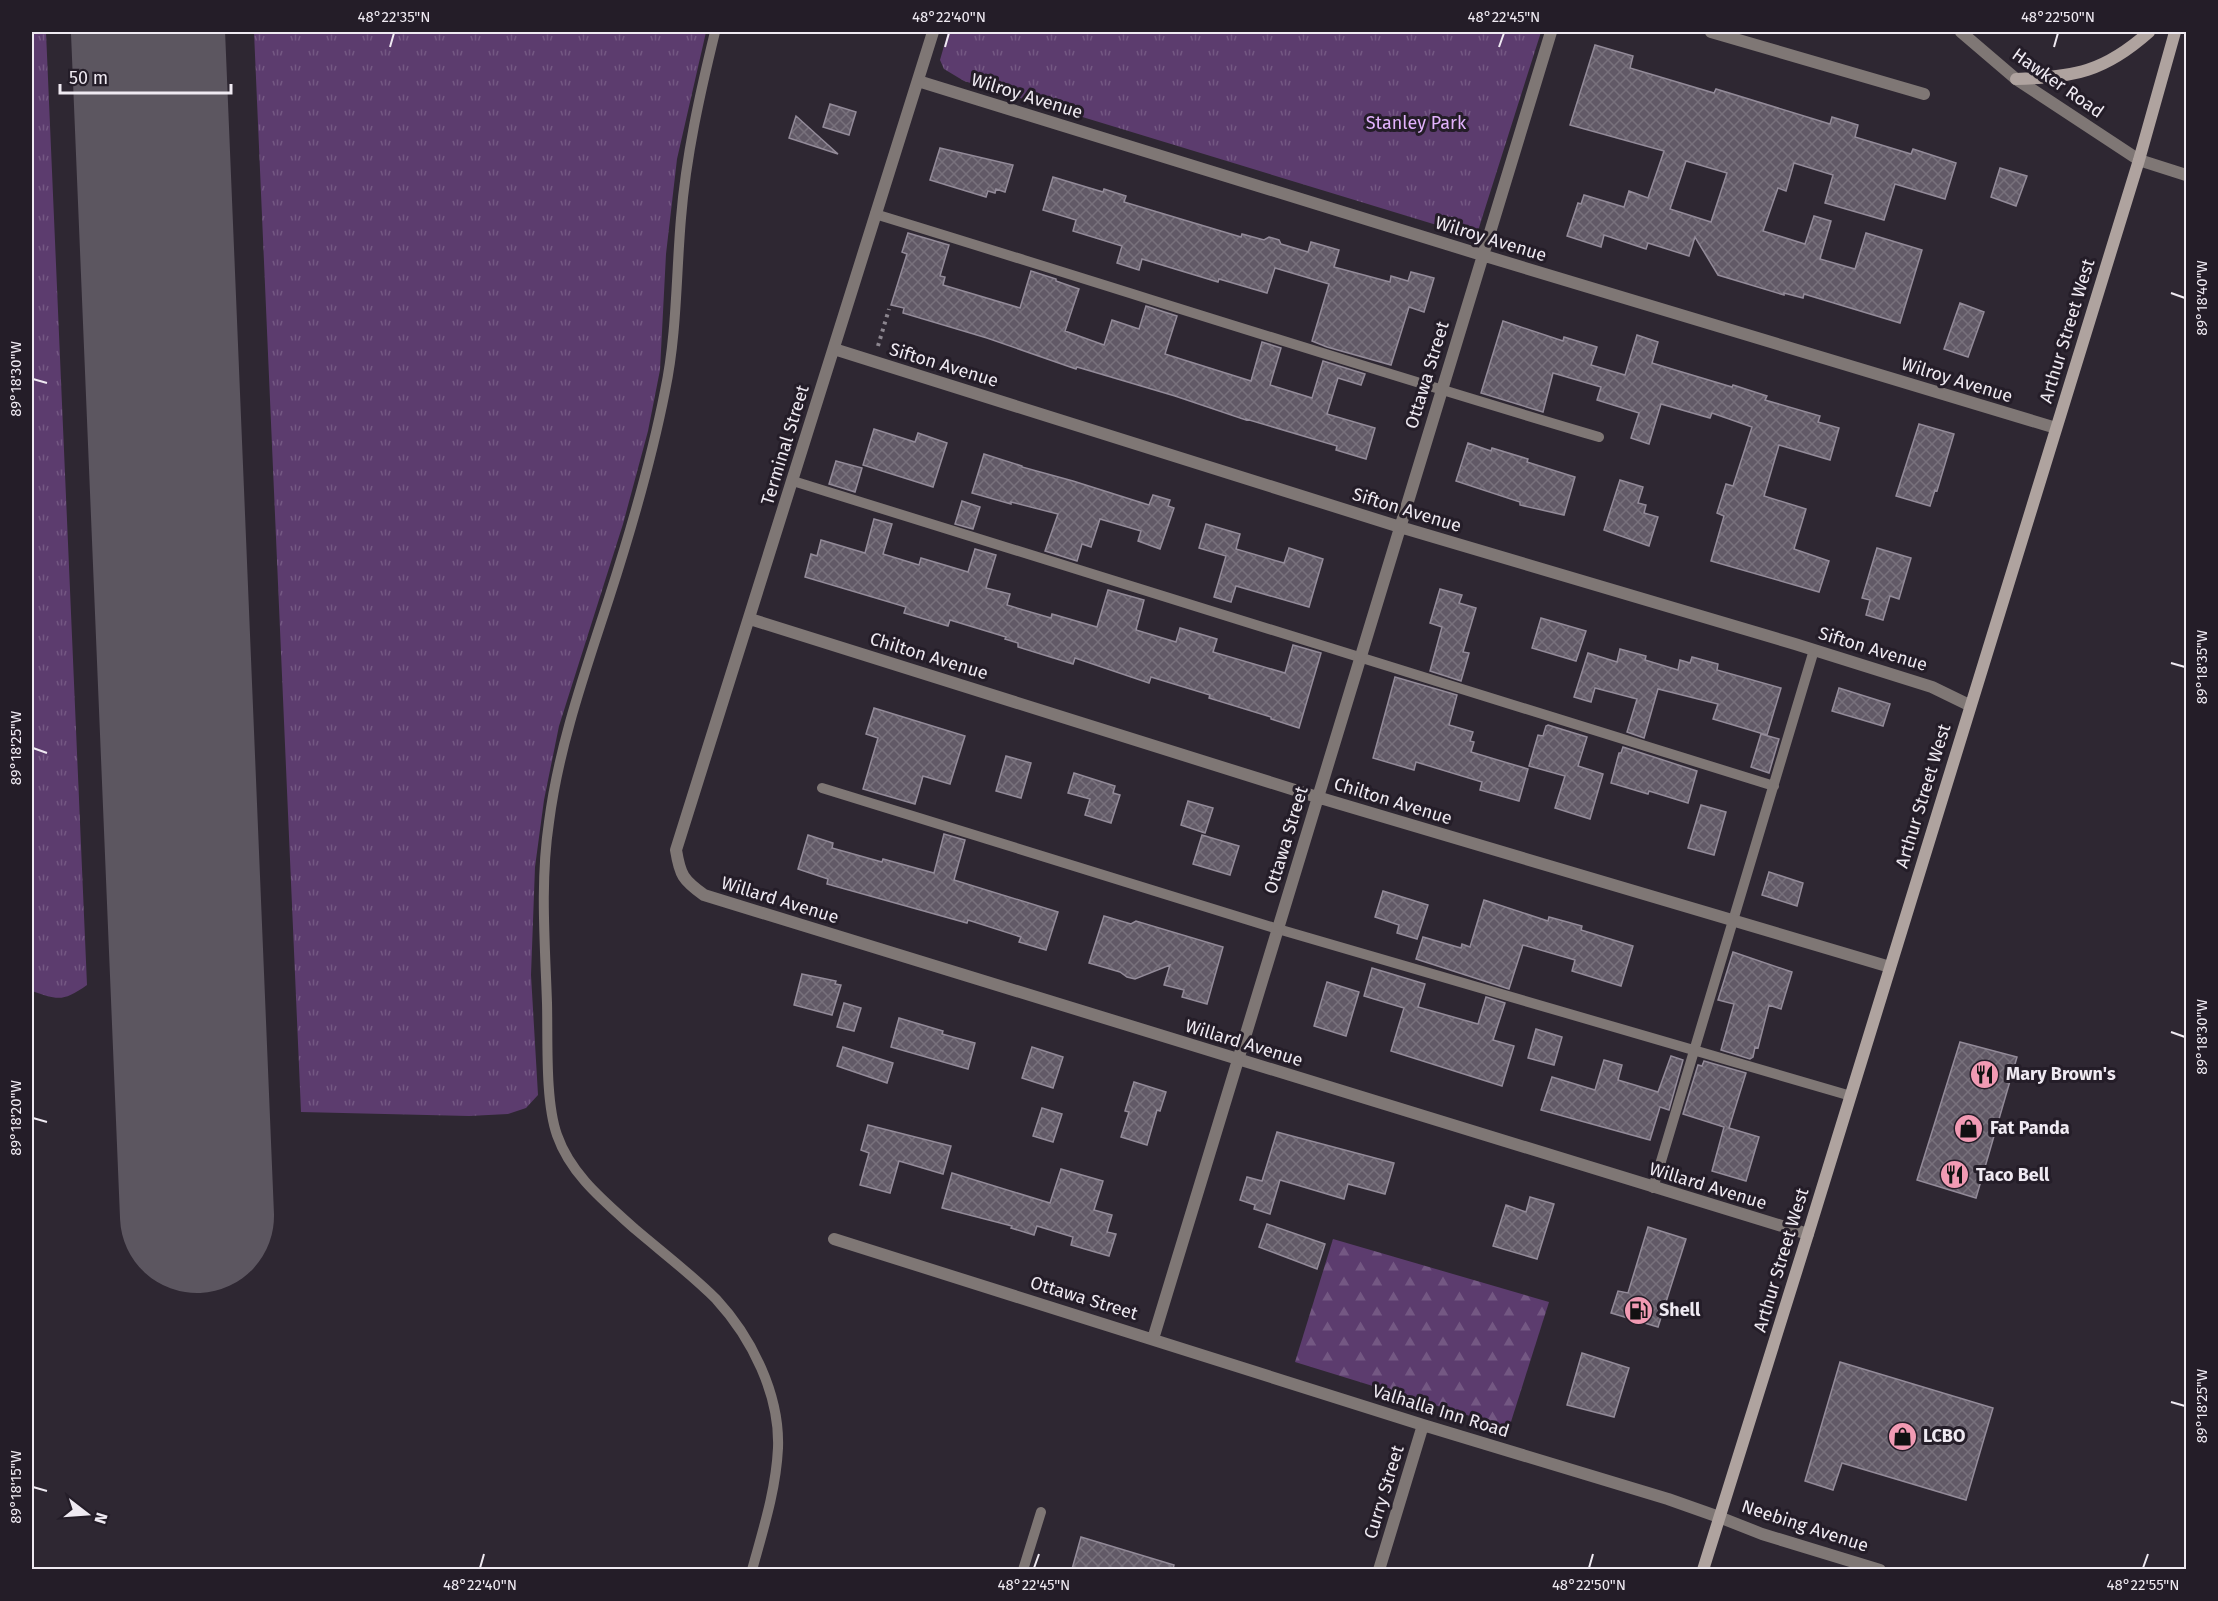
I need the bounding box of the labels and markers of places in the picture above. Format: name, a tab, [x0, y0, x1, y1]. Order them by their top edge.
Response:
restaurant icon: Mary Brown's	[1969, 1058, 2001, 1090]
place label: Mary Brown's	[2006, 1063, 2116, 1085]
shop icon: Fat Panda	[1953, 1112, 1985, 1144]
place label: Fat Panda	[1990, 1117, 2070, 1139]
restaurant icon: Taco Bell	[1939, 1159, 1971, 1191]
place label: Taco Bell	[1976, 1164, 2050, 1186]
fuel station icon: Shell	[1622, 1294, 1654, 1326]
place label: Shell	[1659, 1299, 1701, 1321]
shop icon: LCBO	[1886, 1420, 1918, 1452]
place label: LCBO	[1923, 1425, 1965, 1447]

